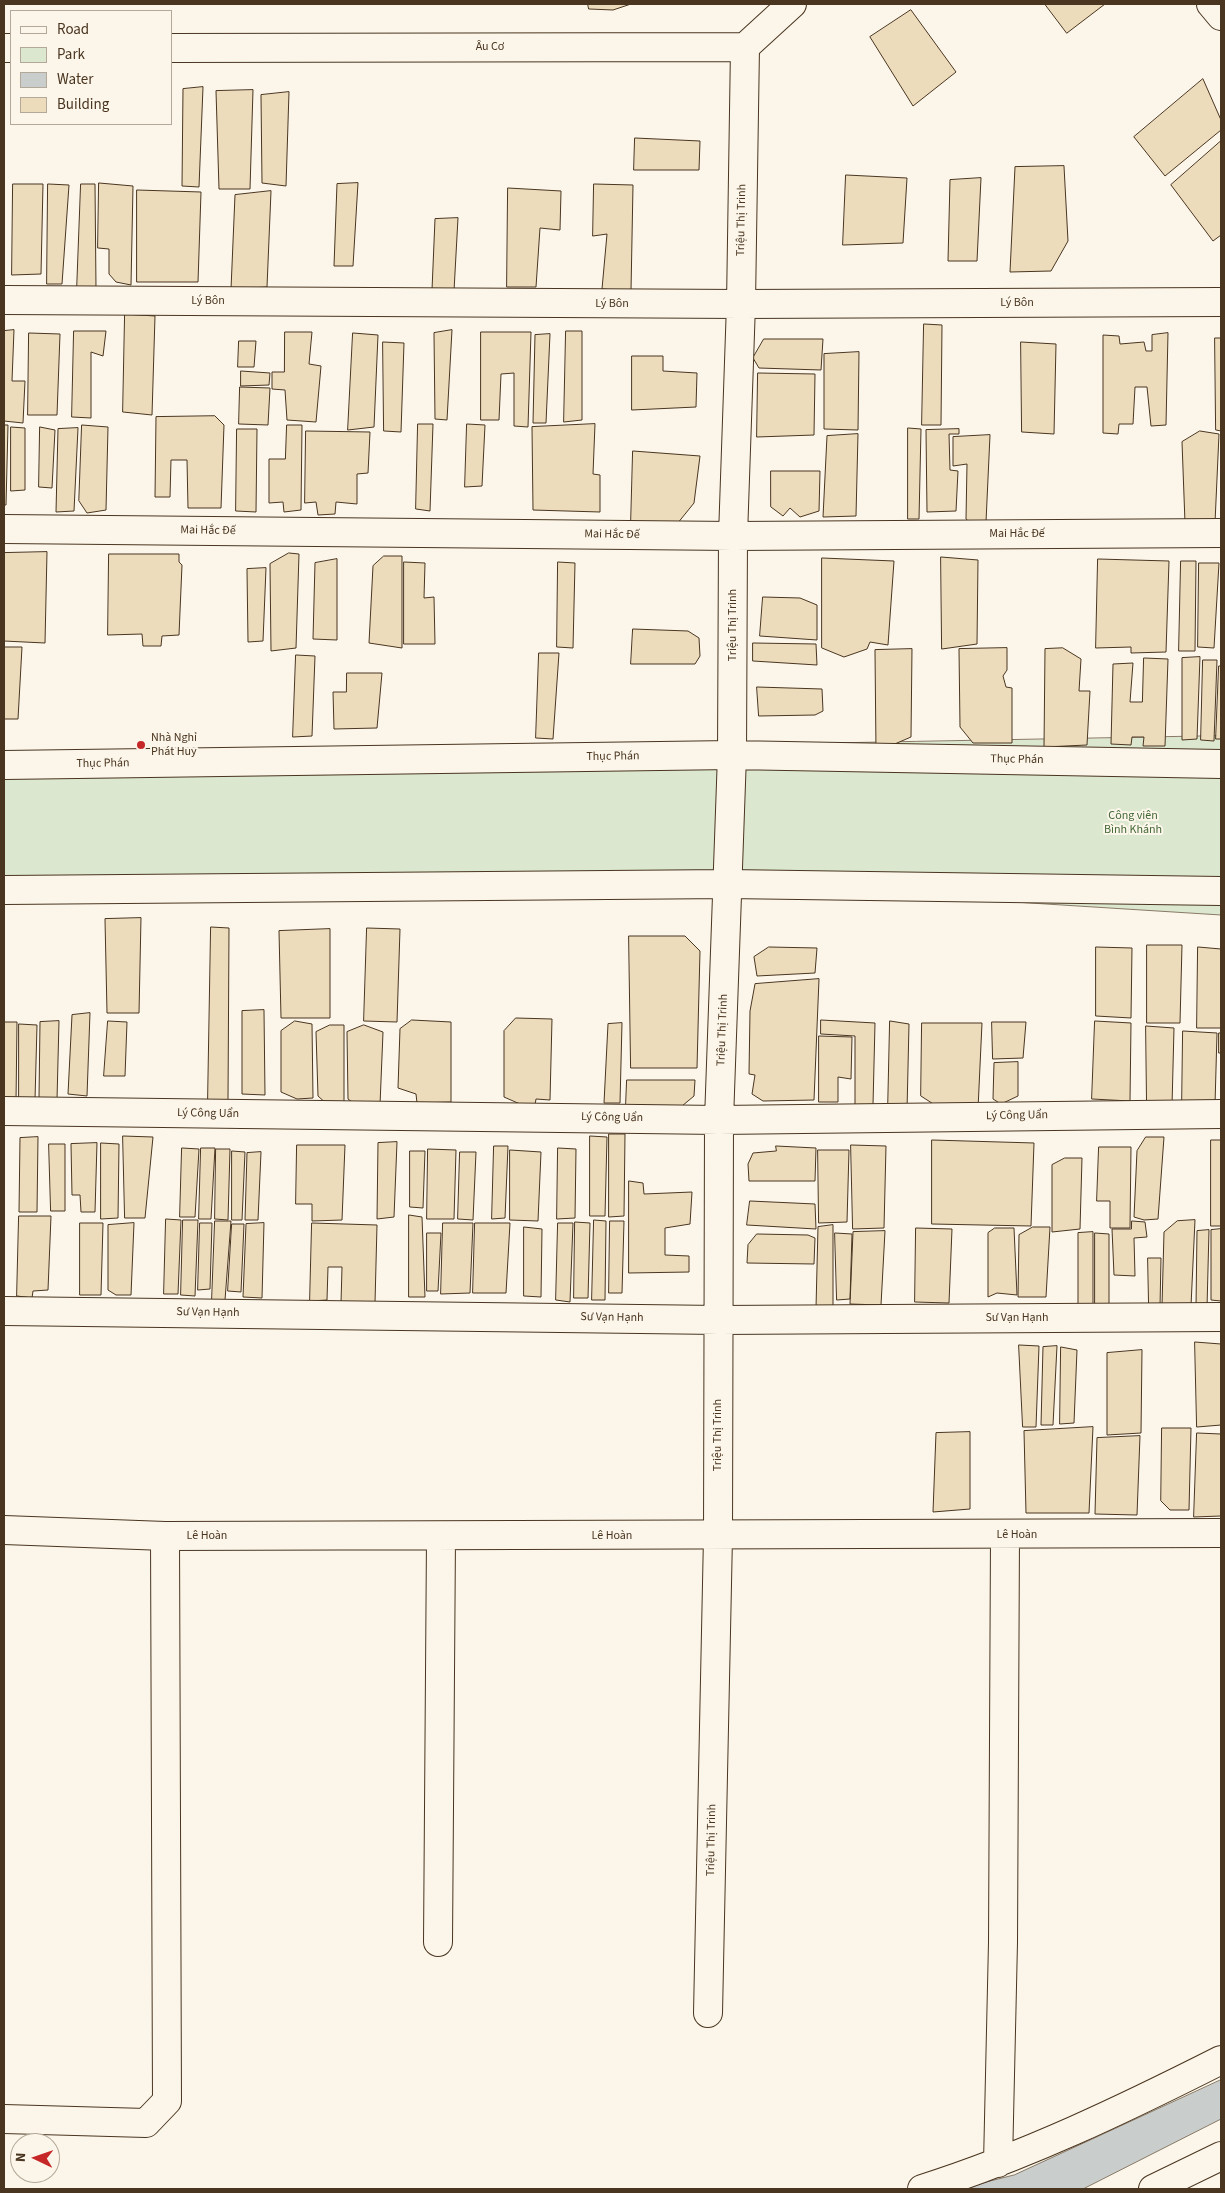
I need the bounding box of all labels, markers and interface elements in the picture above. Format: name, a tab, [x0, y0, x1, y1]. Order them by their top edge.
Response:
legend	[10, 10, 172, 125]
text: Road	[57, 19, 89, 40]
street label: Âu Cơ	[476, 40, 504, 54]
text: Park	[57, 44, 85, 65]
text: Water	[57, 69, 93, 90]
text: Building	[57, 94, 109, 115]
street label: Triệu Thị Trinh	[734, 184, 750, 256]
street label: Lý Bôn	[191, 294, 225, 308]
street label: Lý Bôn	[1000, 296, 1034, 310]
street label: Lý Bôn	[595, 297, 629, 311]
street label: Mai Hắc Đế	[180, 523, 236, 539]
street label: Mai Hắc Đế	[584, 527, 640, 543]
street label: Mai Hắc Đế	[989, 527, 1045, 541]
street label: Triệu Thị Trinh	[726, 589, 740, 661]
place label: Nhà Nghỉ Phát Huy	[151, 731, 197, 759]
marker: Nhà Nghỉ Phát Huy	[135, 739, 147, 751]
street label: Thục Phán	[586, 749, 640, 765]
street label: Thục Phán	[990, 752, 1044, 768]
street label: Thục Phán	[76, 756, 130, 772]
park label: Công viên Bình Khánh	[1104, 809, 1162, 837]
street label: Triệu Thị Trinh	[715, 994, 731, 1066]
street label: Lý Công Uẩn	[177, 1106, 239, 1122]
street label: Lý Công Uẩn	[986, 1108, 1048, 1124]
street label: Lý Công Uẩn	[581, 1110, 643, 1126]
street label: Sư Vạn Hạnh	[176, 1305, 240, 1321]
street label: Sư Vạn Hạnh	[580, 1310, 644, 1326]
street label: Sư Vạn Hạnh	[985, 1311, 1049, 1325]
street label: Triệu Thị Trinh	[711, 1399, 725, 1471]
street label: Lê Hoàn	[997, 1528, 1037, 1542]
street label: Lê Hoàn	[187, 1529, 227, 1543]
street label: Lê Hoàn	[592, 1529, 632, 1543]
street label: Triệu Thị Trinh	[704, 1804, 720, 1876]
north arrow	[10, 2133, 60, 2183]
text: N	[11, 2152, 31, 2162]

